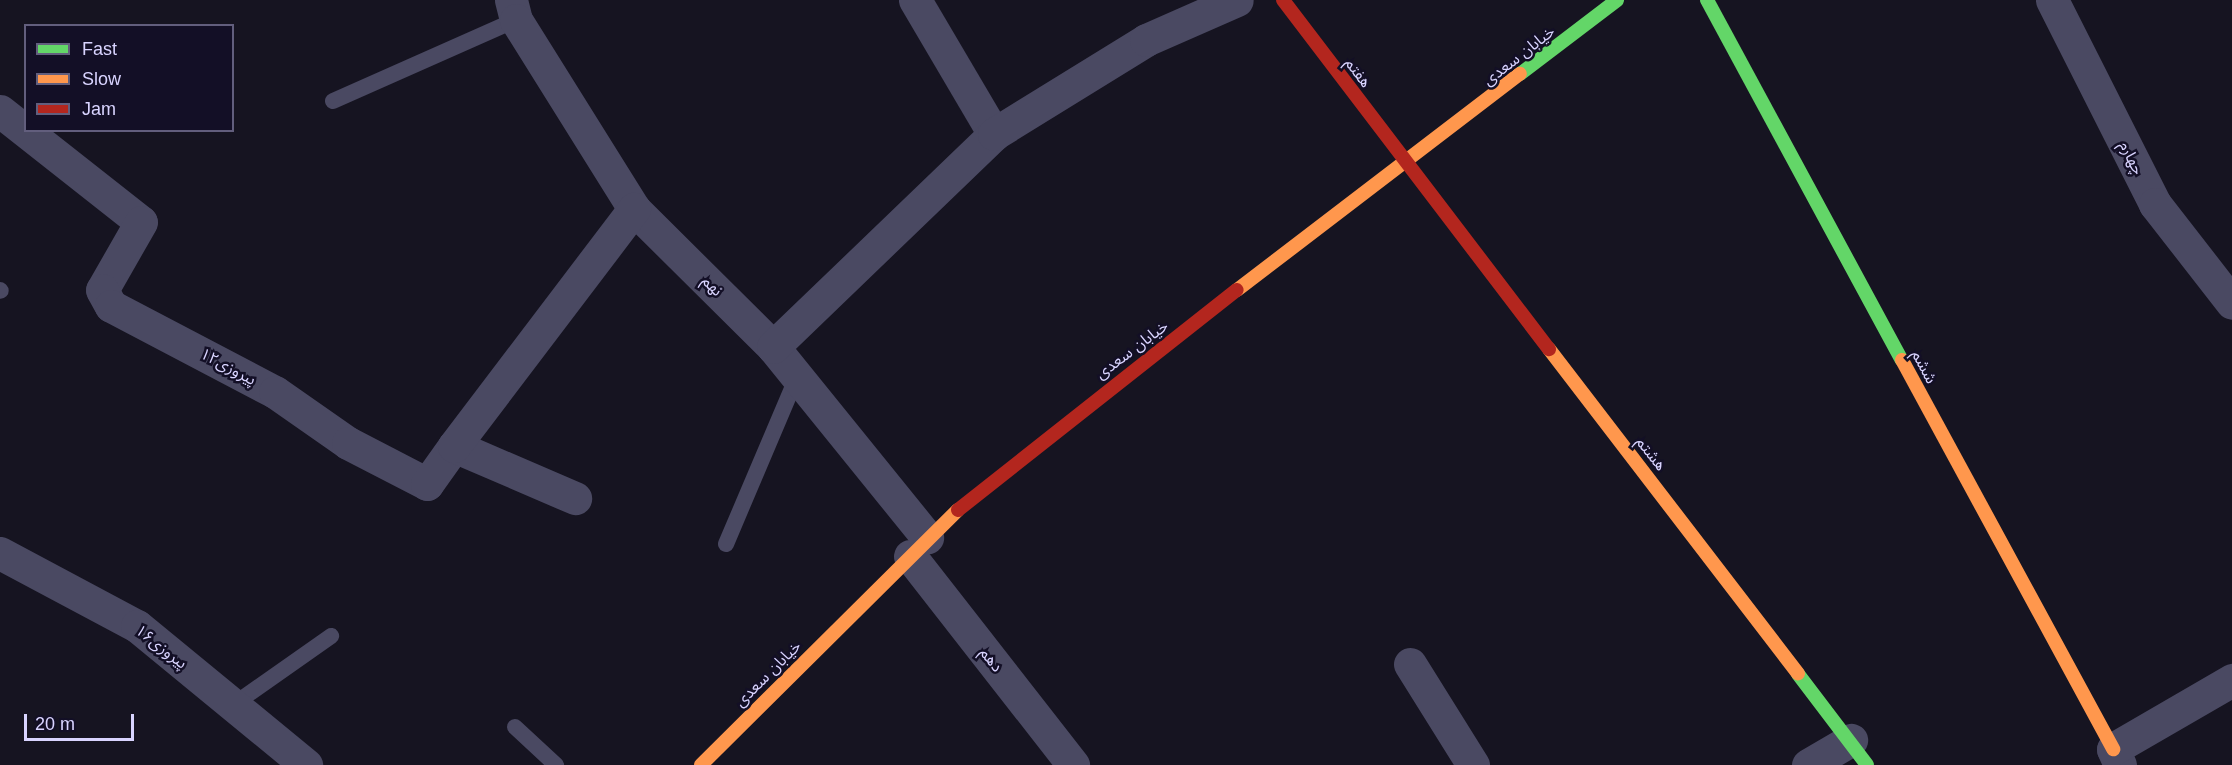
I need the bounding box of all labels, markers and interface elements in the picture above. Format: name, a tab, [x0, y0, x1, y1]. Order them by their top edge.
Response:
street label: خیابان سعدی	[1479, 22, 1559, 90]
legend	[24, 24, 234, 132]
text: Fast	[82, 39, 117, 59]
street label: هفتم	[1341, 54, 1375, 92]
text: Slow	[82, 69, 121, 89]
text: Jam	[82, 99, 116, 119]
street label: چهارم	[2114, 138, 2148, 178]
street label: نهم	[698, 272, 726, 300]
street label: خیابان سعدی	[1092, 316, 1172, 384]
street label: پیروزی۱۲	[197, 344, 259, 390]
street label: ششم	[1907, 347, 1941, 387]
street label: هشتم	[1632, 433, 1670, 475]
street label: پیروزی۱۶	[131, 621, 191, 673]
street label: خیابان سعدی	[731, 637, 805, 711]
street label: دهم	[975, 644, 1007, 676]
scale bar	[27, 702, 136, 740]
text: 20 m	[35, 714, 75, 734]

